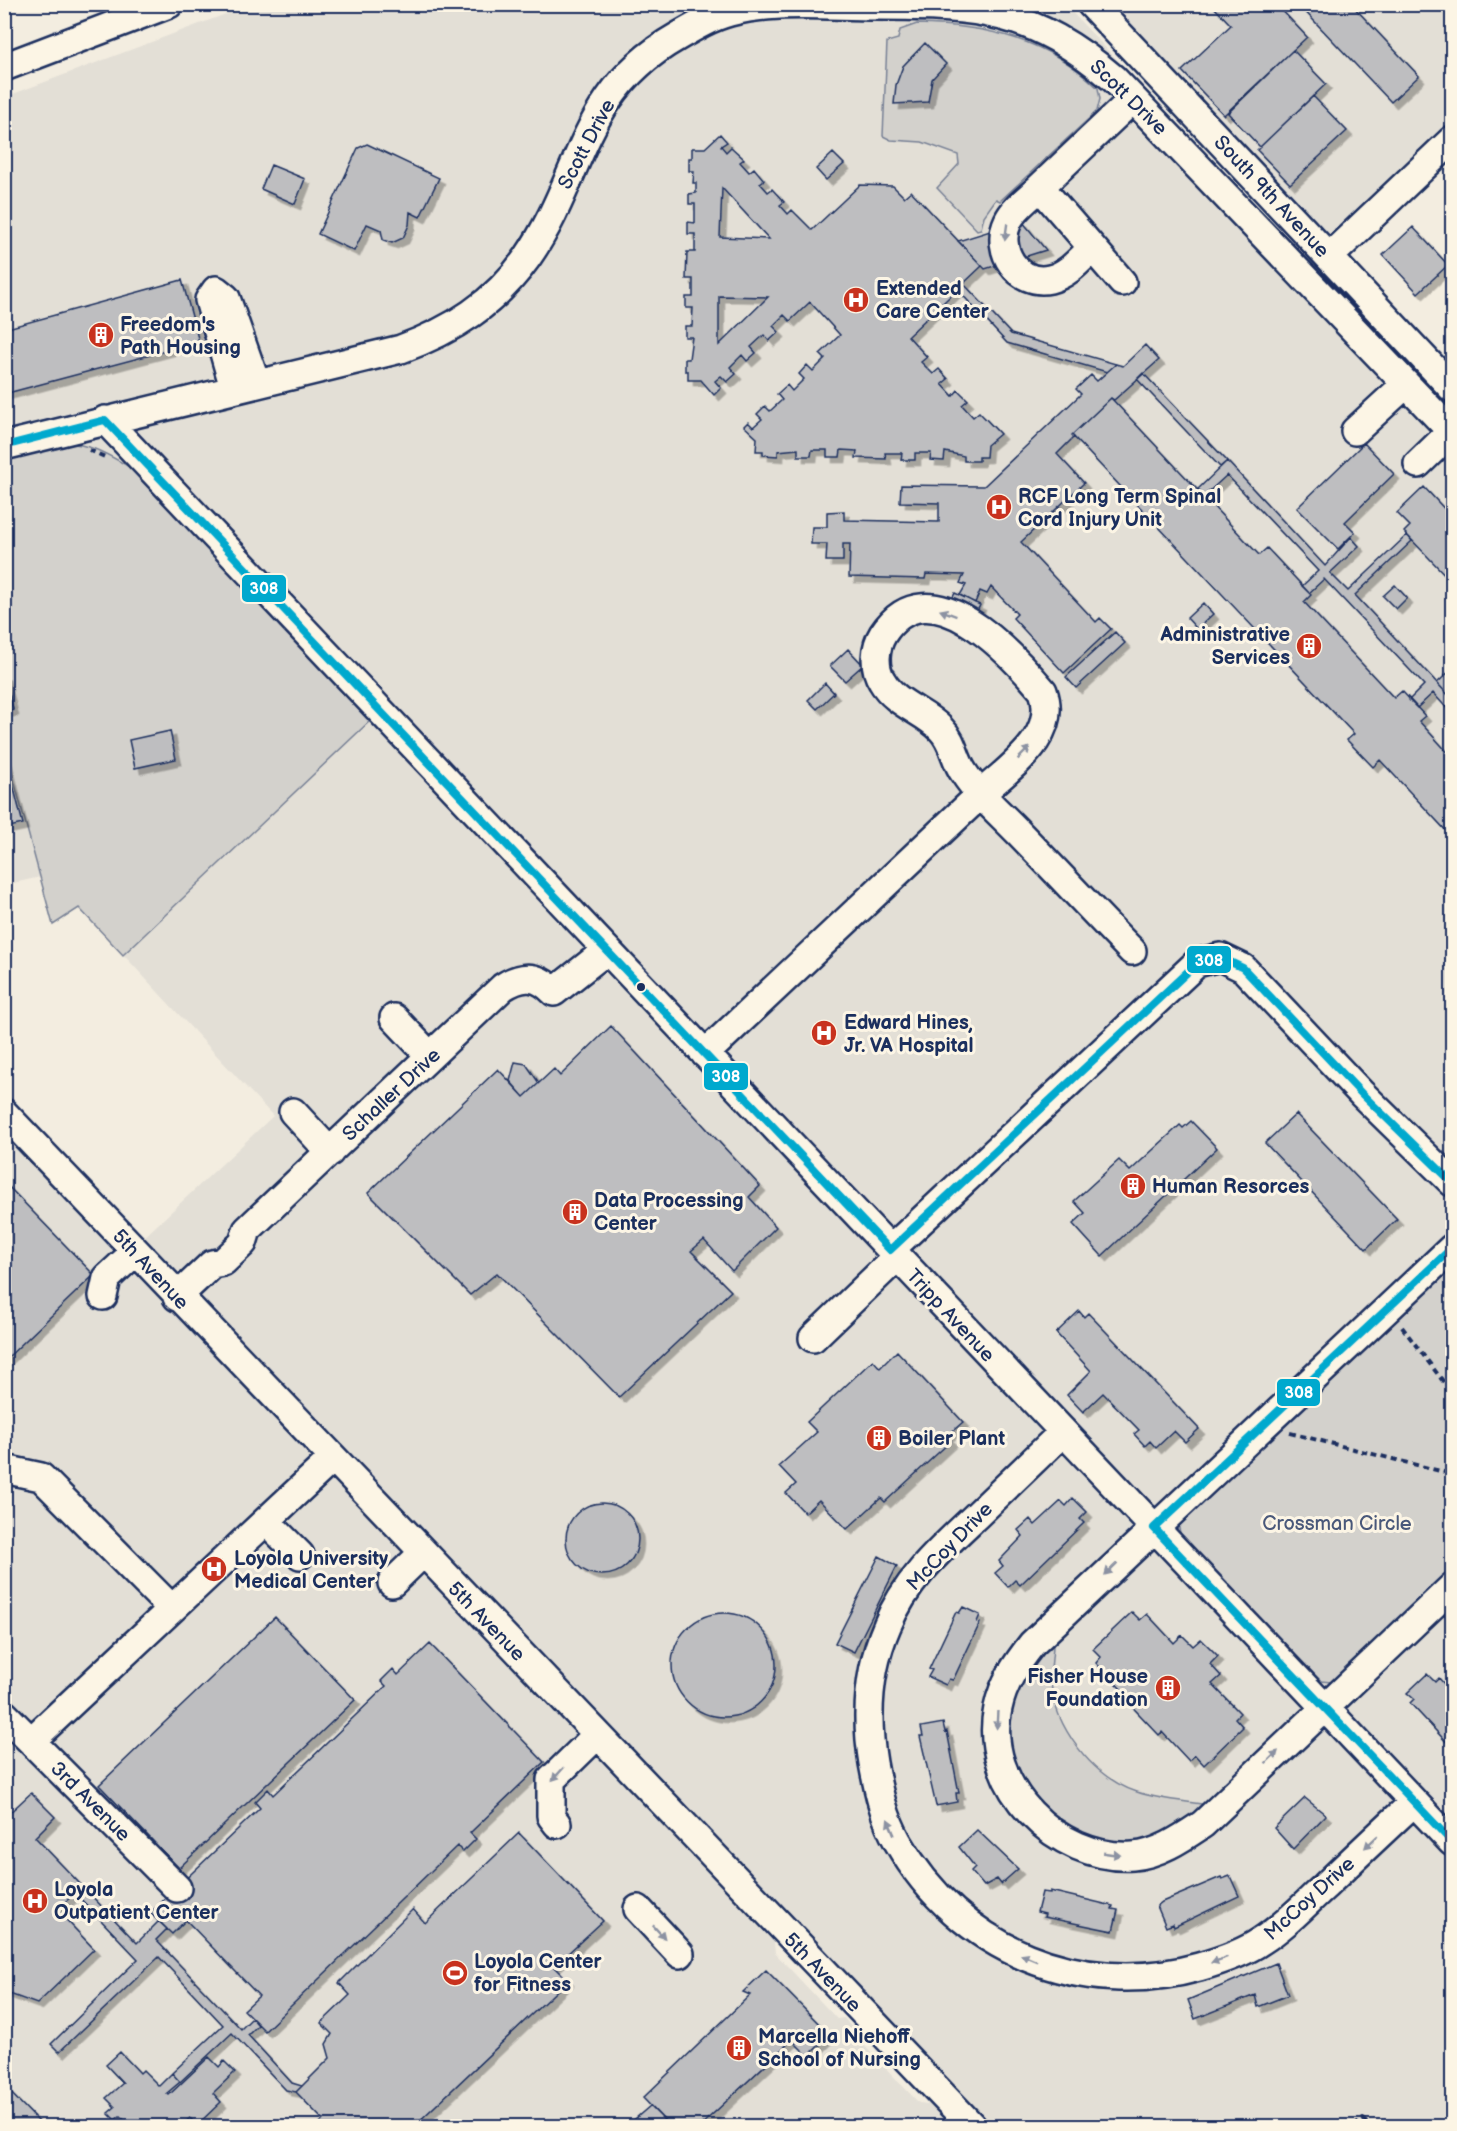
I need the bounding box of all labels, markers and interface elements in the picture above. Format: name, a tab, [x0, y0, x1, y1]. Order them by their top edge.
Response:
street label: Scott Drive	[1085, 55, 1172, 141]
street label: Scott Drive	[553, 95, 621, 194]
street label: South 9th Avenue	[1209, 131, 1334, 263]
one-way arrow	[1001, 223, 1010, 242]
place label: Extended Care Center	[876, 277, 990, 324]
hospital icon: Extended Care Center	[841, 285, 871, 315]
place label: Freedom's Path Housing	[120, 313, 241, 360]
building icon: Freedom's Path Housing	[86, 320, 116, 350]
place label: RCF Long Term Spinal Cord Injury Unit	[1018, 485, 1221, 532]
hospital icon: RCF Long Term Spinal Cord Injury Unit	[984, 492, 1014, 522]
line badge: 308	[241, 574, 287, 603]
text: 308	[250, 580, 278, 599]
one-way arrow	[939, 607, 957, 617]
place label: Administrative Services	[1159, 623, 1290, 670]
building icon: Administrative Services	[1294, 631, 1324, 661]
one-way arrow	[1017, 746, 1031, 760]
line badge: 308	[1186, 945, 1232, 974]
text: 308	[1195, 952, 1223, 971]
unlabelled marker	[635, 981, 647, 993]
place label: Edward Hines, Jr. VA Hospital	[844, 1011, 974, 1058]
hospital icon: Edward Hines, Jr. VA Hospital	[809, 1018, 839, 1048]
street label: Schaller Drive	[338, 1043, 446, 1146]
line badge: 308	[703, 1062, 749, 1091]
text: 308	[712, 1068, 740, 1087]
building icon: Human Resorces	[1118, 1171, 1148, 1201]
place label: Human Resorces	[1152, 1175, 1309, 1199]
place label: Data Processing Center	[594, 1189, 744, 1236]
building icon: Data Processing Center	[560, 1197, 590, 1227]
street label: 5th Avenue	[107, 1224, 194, 1315]
street label: Tripp Avenue	[901, 1264, 1000, 1367]
line badge: 308	[1276, 1378, 1321, 1407]
text: 308	[1285, 1384, 1313, 1403]
building icon: Boiler Plant	[864, 1423, 894, 1453]
place label: Boiler Plant	[898, 1427, 1005, 1451]
street label: McCoy Drive	[902, 1497, 998, 1596]
park label: Crossman Circle	[1262, 1512, 1412, 1536]
place label: Loyola University Medical Center	[234, 1547, 389, 1594]
hospital icon: Loyola University Medical Center	[199, 1554, 229, 1584]
one-way arrow	[1105, 1561, 1119, 1575]
street label: 5th Avenue	[443, 1577, 530, 1667]
place label: Fisher House Foundation	[1027, 1665, 1148, 1712]
building icon: Fisher House Foundation	[1153, 1673, 1183, 1703]
one-way arrow	[993, 1711, 1002, 1730]
one-way arrow	[1264, 1750, 1279, 1764]
street label: 3rd Avenue	[45, 1757, 135, 1847]
one-way arrow	[552, 1766, 565, 1781]
one-way arrow	[886, 1818, 895, 1836]
one-way arrow	[1364, 1835, 1379, 1849]
one-way arrow	[1103, 1849, 1122, 1858]
street label: McCoy Drive	[1260, 1852, 1360, 1946]
place label: Loyola Outpatient Center	[54, 1878, 220, 1925]
hospital icon: Loyola Outpatient Center	[20, 1886, 50, 1916]
one-way arrow	[652, 1924, 666, 1939]
street label: 5th Avenue	[779, 1928, 866, 2018]
place label: Loyola Center for Fitness	[474, 1950, 602, 1997]
one-way arrow	[1020, 1953, 1038, 1962]
one-way arrow	[1210, 1956, 1228, 1966]
sports icon: Loyola Center for Fitness	[440, 1958, 470, 1988]
place label: Marcella Niehoff School of Nursing	[758, 2025, 921, 2072]
building icon: Marcella Niehoff School of Nursing	[724, 2033, 754, 2063]

